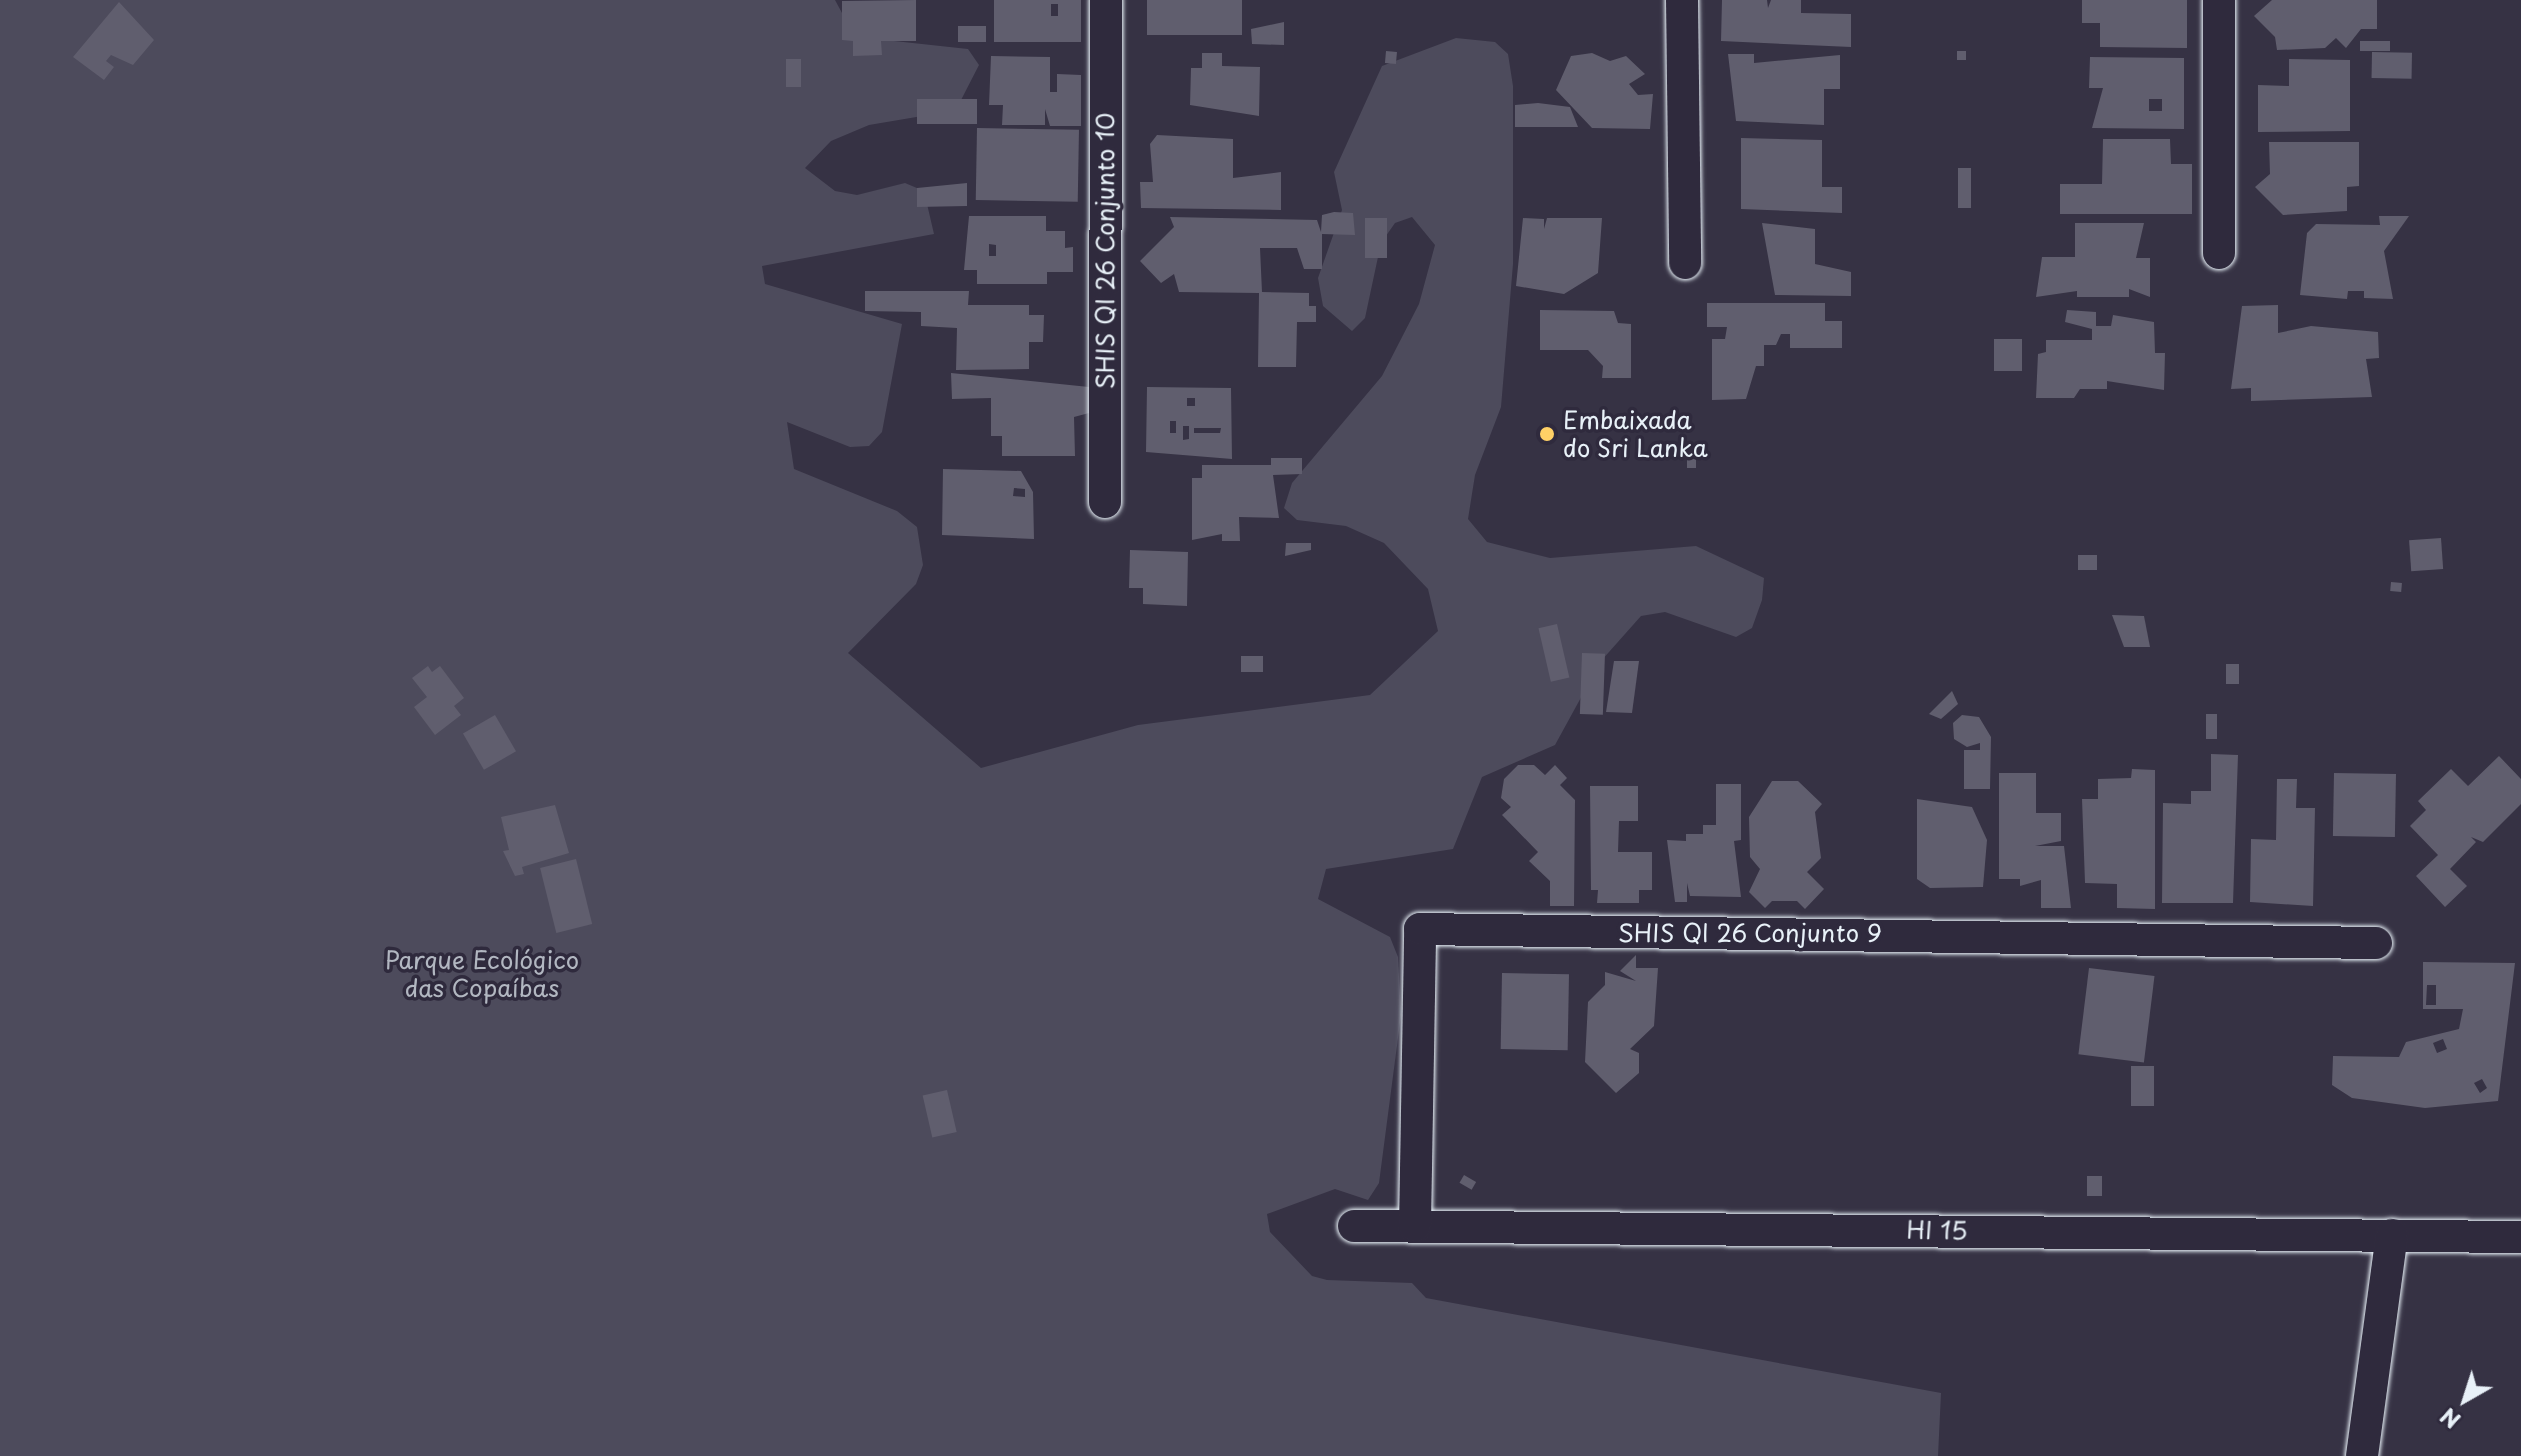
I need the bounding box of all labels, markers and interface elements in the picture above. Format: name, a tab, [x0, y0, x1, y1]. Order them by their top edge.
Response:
street label: SHIS QI 26 Conjunto 10	[1091, 111, 1119, 391]
place label: Embaixada do Sri Lanka	[1563, 406, 1710, 462]
marker: Embaixada do Sri Lanka	[1538, 425, 1556, 443]
street label: SHIS QI 26 Conjunto 9	[1617, 919, 1883, 947]
park label: Parque Ecológico das Copaíbas	[385, 946, 579, 1002]
street label: HI 15	[1907, 1215, 1967, 1245]
north arrow	[2425, 1360, 2505, 1440]
text: N	[2432, 1401, 2467, 1437]

